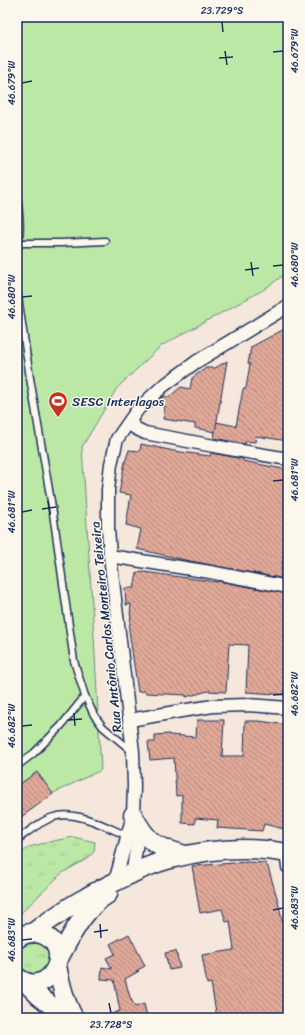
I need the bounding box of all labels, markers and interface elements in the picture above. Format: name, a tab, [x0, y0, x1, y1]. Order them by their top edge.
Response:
text: 23.729°S	[201, 2, 244, 20]
text: 46.679°W	[286, 28, 304, 73]
text: 46.679°W	[3, 60, 21, 105]
text: 46.680°W	[286, 242, 304, 287]
text: 46.680°W	[3, 274, 21, 319]
sports icon: SESC Interlagos	[47, 390, 69, 418]
place label: SESC Interlagos	[72, 390, 165, 413]
text: 46.681°W	[286, 458, 304, 501]
text: 46.681°W	[3, 490, 21, 533]
street label: Rua Antônio Carlos Monteiro Teixeira	[83, 520, 129, 734]
text: 46.682°W	[286, 672, 304, 716]
text: 46.682°W	[3, 704, 21, 748]
text: 46.683°W	[286, 886, 304, 930]
text: 46.683°W	[3, 918, 21, 962]
text: 23.728°S	[90, 1016, 133, 1034]

